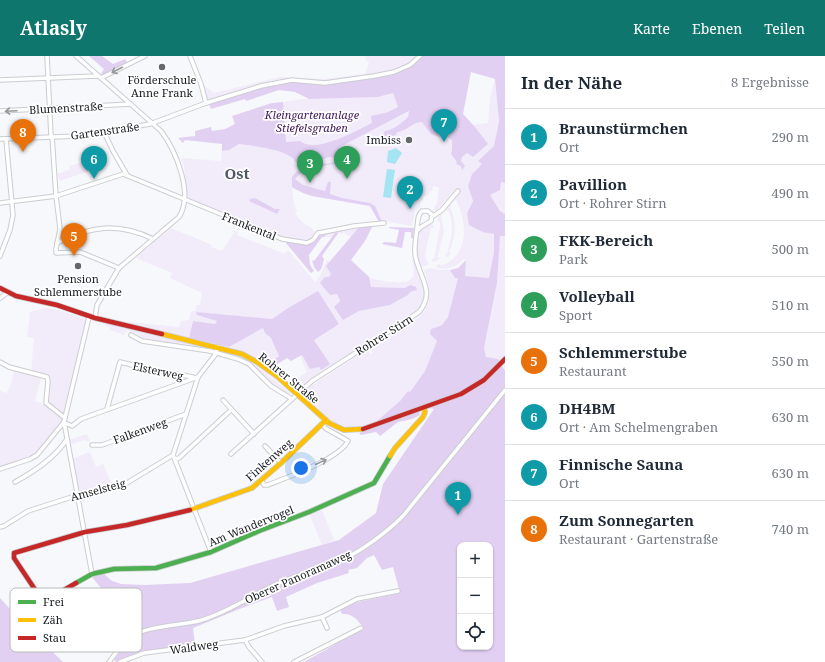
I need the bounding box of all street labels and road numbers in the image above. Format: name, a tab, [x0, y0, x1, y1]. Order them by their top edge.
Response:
street label: Blumenstraße	[29, 98, 103, 117]
street label: Gartenstraße	[70, 118, 140, 143]
street label: Frankental	[220, 208, 279, 243]
street label: Rohrer Stirn	[352, 311, 415, 358]
street label: Rohrer Straße	[256, 349, 323, 407]
street label: Elsterweg	[131, 358, 185, 383]
street label: Falkenweg	[111, 414, 169, 447]
street label: Finkenweg	[242, 435, 295, 484]
street label: Amselsteig	[69, 475, 127, 504]
street label: Am Wandervogel	[206, 501, 296, 549]
street label: Oberer Panoramaweg	[242, 546, 354, 607]
street label: Waldweg	[169, 636, 219, 657]

